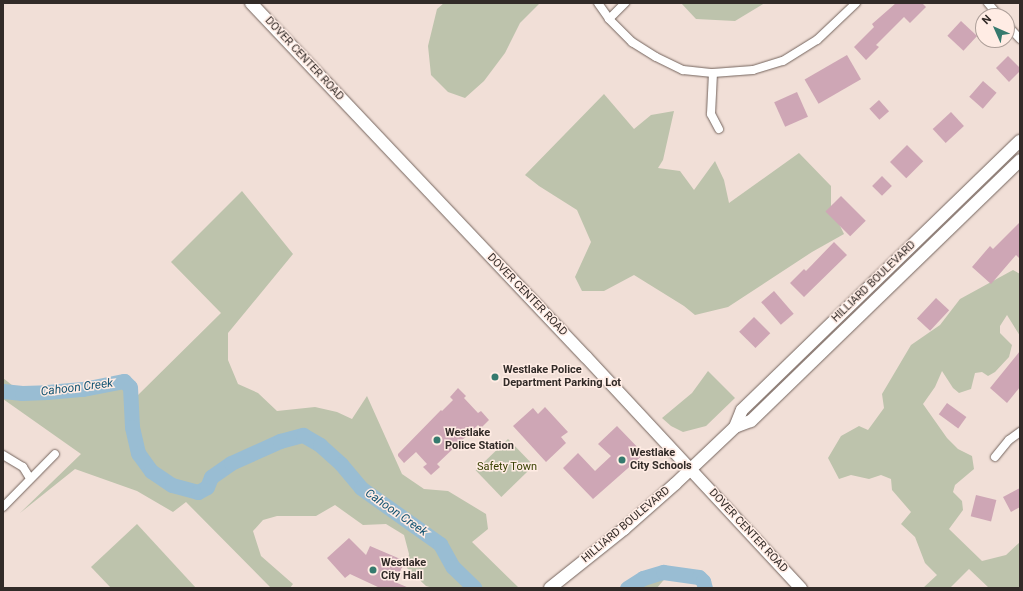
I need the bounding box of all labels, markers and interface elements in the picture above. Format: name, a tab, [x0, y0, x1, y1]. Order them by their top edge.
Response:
north arrow	[975, 8, 1015, 48]
text: N	[980, 13, 994, 27]
street label: DOVER CENTER ROAD	[262, 14, 346, 104]
street label: HILLIARD BOULEVARD	[829, 239, 919, 325]
street label: DOVER CENTER ROAD	[484, 251, 570, 339]
place label: Westlake Police Department Parking Lot	[503, 364, 621, 390]
marker: Westlake Police Department Parking Lot	[490, 372, 500, 382]
water label: Cahoon Creek	[40, 376, 114, 400]
place label: Westlake Police Station	[445, 427, 514, 453]
marker: Westlake Police Station	[432, 435, 442, 445]
place label: Westlake City Schools	[630, 447, 692, 473]
marker: Westlake City Schools	[617, 455, 627, 465]
park label: Safety Town	[477, 460, 537, 474]
street label: HILLIARD BOULEVARD	[579, 484, 673, 566]
water label: Cahoon Creek	[362, 486, 430, 540]
street label: DOVER CENTER ROAD	[706, 486, 790, 576]
place label: Westlake City Hall	[381, 557, 426, 583]
marker: Westlake City Hall	[368, 565, 378, 575]

